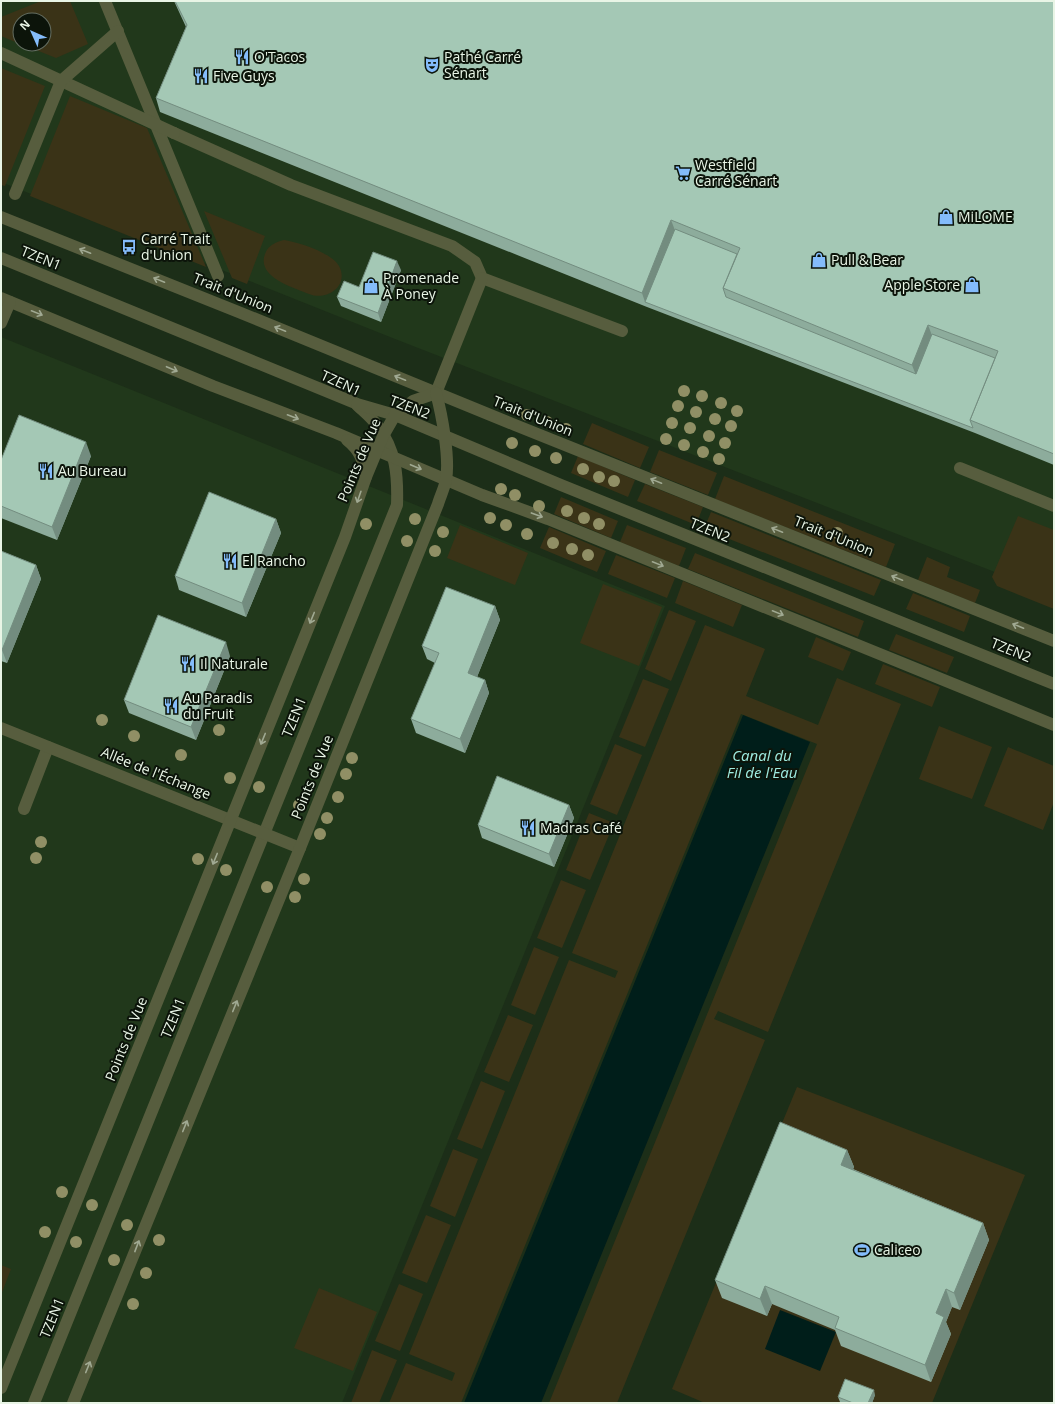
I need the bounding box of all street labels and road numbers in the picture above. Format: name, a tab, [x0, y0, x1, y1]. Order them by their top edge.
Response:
street label: TZEN1	[18, 241, 64, 274]
street label: Trait d'Union	[191, 268, 276, 317]
street label: TZEN1	[318, 365, 364, 400]
street label: TZEN2	[387, 390, 433, 423]
street label: Trait d'Union	[491, 391, 576, 440]
street label: Points de Vue	[332, 415, 385, 505]
street label: Trait d'Union	[792, 511, 877, 560]
street label: TZEN2	[687, 513, 733, 546]
street label: TZEN2	[988, 633, 1034, 666]
street label: TZEN1	[277, 694, 310, 740]
street label: Points de Vue	[286, 732, 337, 822]
street label: Allée de l'Échange	[98, 742, 214, 803]
street label: Points de Vue	[100, 994, 151, 1084]
street label: TZEN1	[156, 995, 189, 1041]
street label: TZEN1	[35, 1295, 68, 1341]

